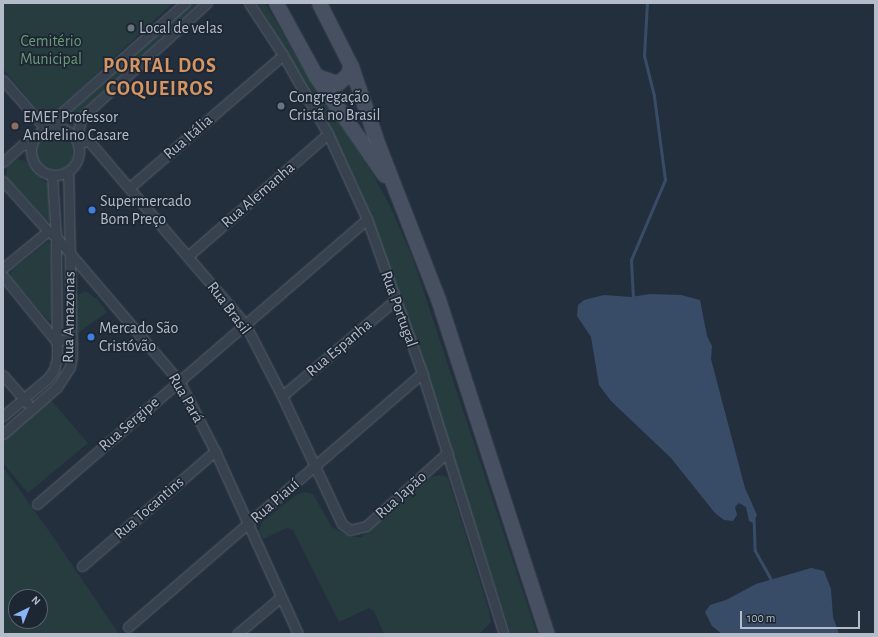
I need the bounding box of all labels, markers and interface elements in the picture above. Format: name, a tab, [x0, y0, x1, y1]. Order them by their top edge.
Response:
place label: Local de velas	[139, 18, 223, 38]
marker: Local de velas	[126, 23, 136, 33]
park label: Cemitério Municipal	[20, 31, 82, 69]
district label: PORTAL DOS COQUEIROS	[103, 54, 217, 101]
place label: Congregação Cristã no Brasil	[289, 87, 380, 125]
marker: Congregação Cristã no Brasil	[276, 101, 286, 111]
place label: EMEF Professor Andrelino Casare	[23, 107, 129, 145]
street label: Rua Itália	[160, 111, 216, 163]
marker: EMEF Professor Andrelino Casare	[10, 121, 20, 131]
street label: Rua Alemanha	[217, 158, 299, 232]
place label: Supermercado Bom Preço	[100, 191, 191, 229]
marker: Supermercado Bom Preço	[87, 205, 97, 215]
street label: Rua Portugal	[376, 268, 422, 350]
street label: Rua Amazonas	[59, 271, 79, 363]
street label: Rua Brasil	[203, 278, 255, 338]
street label: Rua Espanha	[302, 315, 376, 381]
place label: Mercado São Cristóvão	[99, 318, 178, 356]
marker: Mercado São Cristóvão	[86, 332, 96, 342]
street label: Rua Pará	[164, 370, 208, 426]
street label: Rua Sergipe	[95, 393, 163, 455]
street label: Rua Japão	[371, 467, 431, 523]
street label: Rua Tocantins	[110, 473, 188, 543]
street label: Rua Piauí	[247, 475, 303, 527]
north arrow	[8, 589, 48, 629]
text: N	[29, 594, 42, 607]
scale bar	[742, 603, 862, 629]
text: 100 m	[747, 612, 775, 624]

